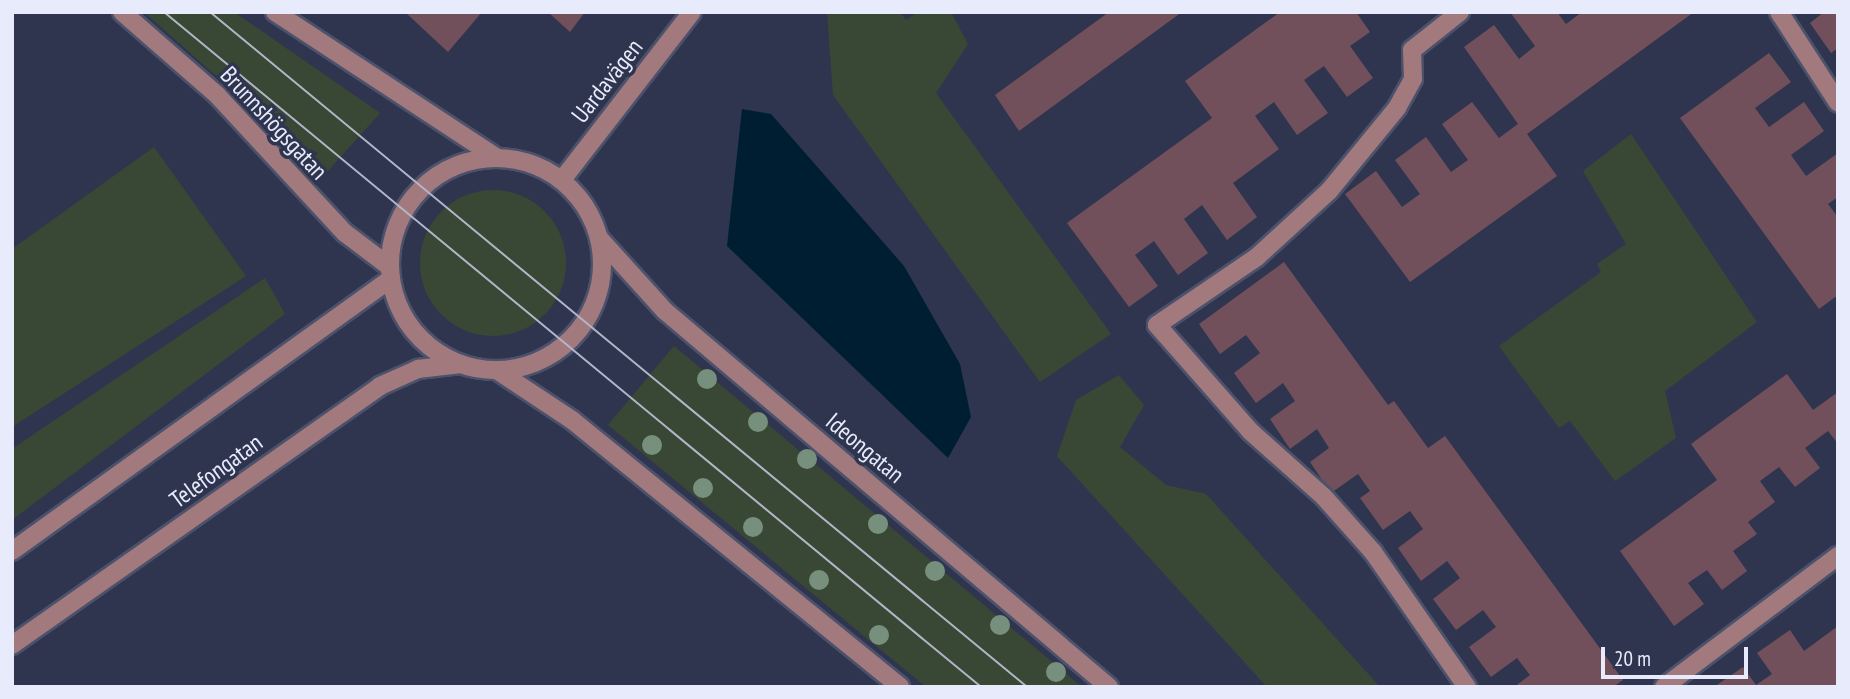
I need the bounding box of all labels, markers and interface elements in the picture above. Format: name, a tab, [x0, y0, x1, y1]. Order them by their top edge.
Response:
street label: Uardavägen	[565, 33, 649, 129]
street label: Brunnshögsgatan	[215, 61, 333, 185]
street label: Ideongatan	[820, 407, 910, 489]
street label: Telefongatan	[164, 428, 268, 514]
scale bar	[1605, 632, 1752, 676]
text: 20 m	[1614, 645, 1651, 672]

